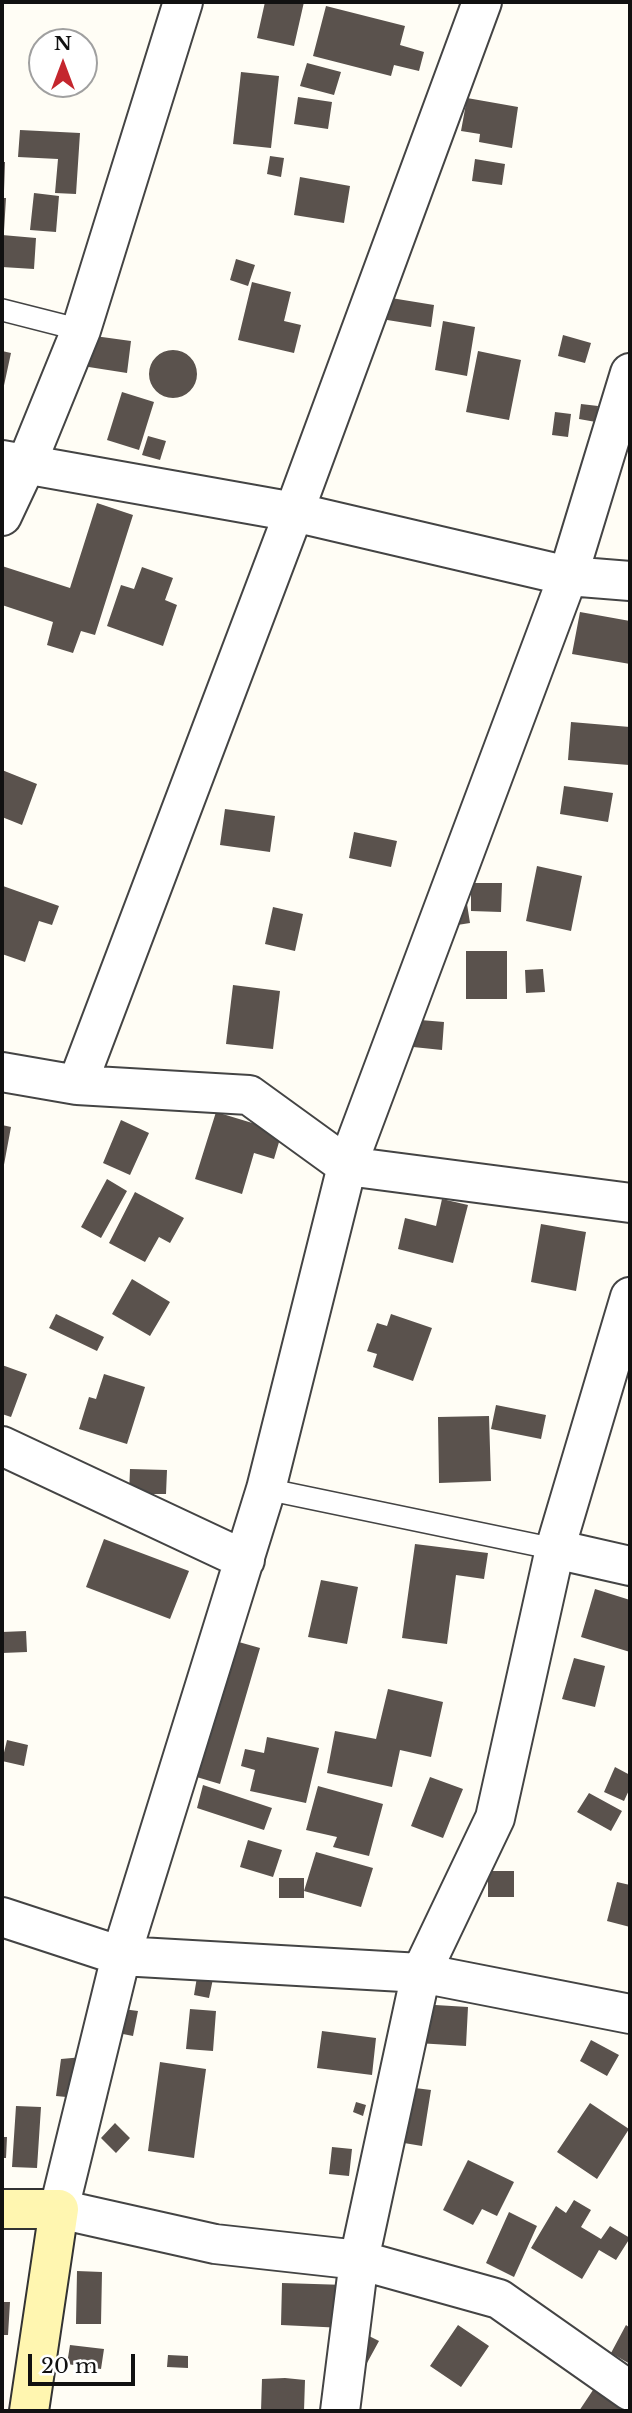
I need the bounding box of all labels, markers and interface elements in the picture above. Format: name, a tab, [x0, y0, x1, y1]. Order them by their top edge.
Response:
north arrow	[28, 28, 98, 98]
text: N	[54, 32, 72, 55]
scale bar	[32, 2340, 138, 2384]
text: 20 m	[41, 2353, 98, 2379]

